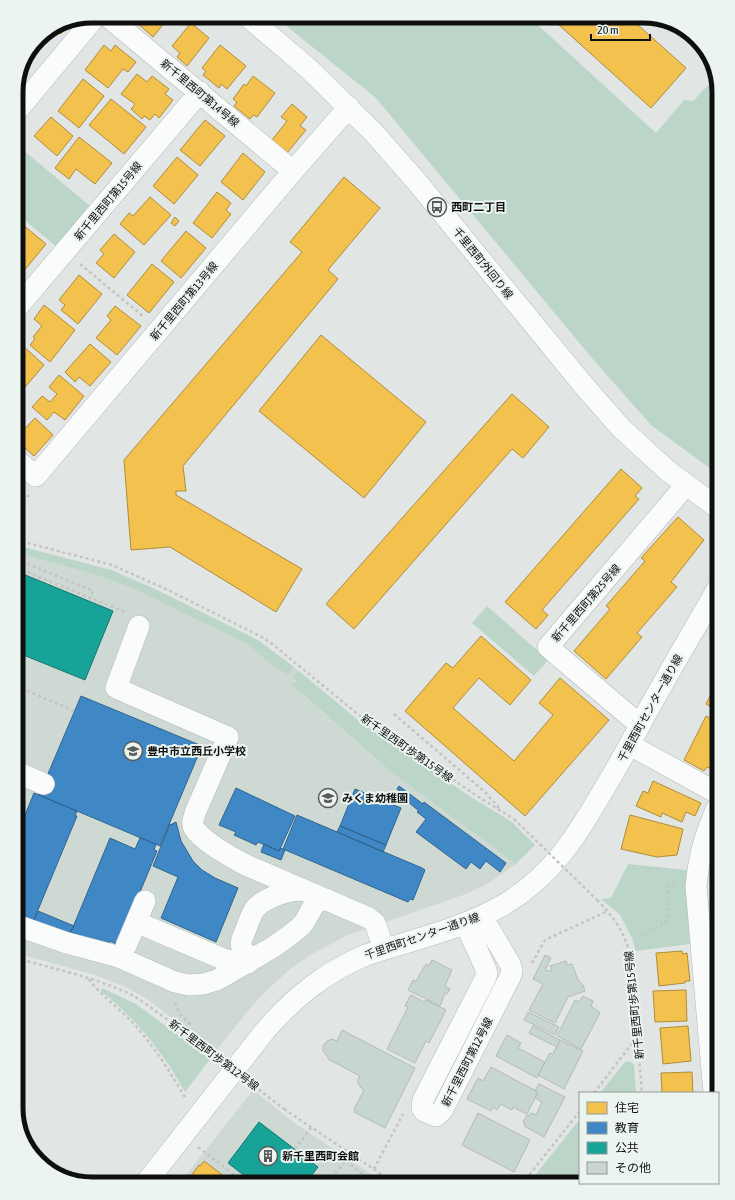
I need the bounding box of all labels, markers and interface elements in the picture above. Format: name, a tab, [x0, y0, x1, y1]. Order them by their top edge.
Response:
scale bar	[591, 16, 650, 42]
text: 20 m	[597, 23, 619, 37]
street label: 新千里西町第14号線	[158, 57, 242, 129]
street label: 新千里西町第15号線	[72, 159, 144, 243]
bus stop icon: 西町二丁目	[426, 196, 448, 218]
place label: 西町二丁目	[451, 201, 506, 213]
street label: 千里西町外回り線	[451, 225, 515, 301]
street label: 新千里西町第13号線	[148, 259, 220, 343]
street label: 新千里西町第25号線	[549, 562, 623, 644]
street label: 千里西町センター通り線	[615, 652, 685, 764]
street label: 新千里西町歩第15号線	[359, 712, 455, 784]
school or university icon: 豊中市立西丘小学校	[122, 740, 144, 762]
place label: 豊中市立西丘小学校	[147, 745, 246, 757]
school or university icon: みくま幼稚園	[317, 787, 339, 809]
place label: みくま幼稚園	[342, 792, 408, 804]
street label: 千里西町センター通り線	[363, 911, 481, 961]
street label: 新千里西町歩第15号線	[622, 950, 646, 1060]
street label: 新千里西町第12号線	[439, 1015, 495, 1109]
street label: 新千里西町歩第12号線	[167, 1017, 261, 1093]
legend	[579, 1092, 719, 1184]
text: 住宅	[615, 1101, 639, 1115]
text: 教育	[615, 1121, 639, 1135]
text: 公共	[615, 1141, 639, 1155]
building icon: 新千里西町会館	[257, 1145, 279, 1167]
place label: 新千里西町会館	[282, 1150, 359, 1162]
text: その他	[615, 1161, 651, 1175]

